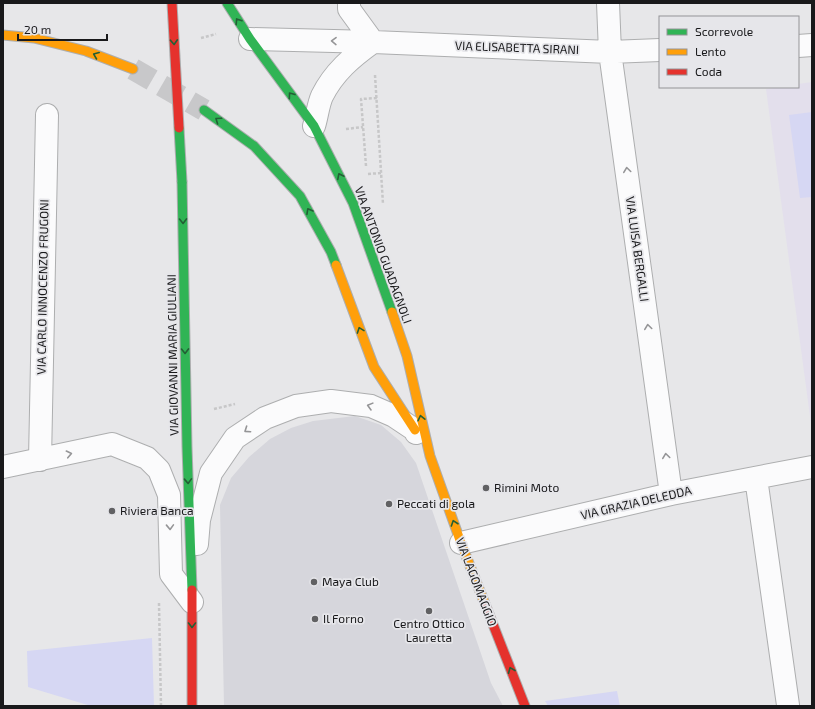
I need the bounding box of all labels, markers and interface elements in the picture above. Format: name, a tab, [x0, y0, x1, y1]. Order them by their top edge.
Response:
scale bar	[18, 16, 107, 42]
legend	[659, 16, 799, 88]
one-way arrow	[236, 19, 243, 26]
text: 20 m	[24, 22, 51, 36]
text: Scorrevole	[695, 24, 753, 38]
one-way arrow	[331, 37, 337, 45]
street label: VIA ELISABETTA SIRANI	[455, 38, 579, 56]
one-way arrow	[170, 39, 178, 45]
text: Lento	[695, 44, 726, 58]
one-way arrow	[93, 51, 100, 59]
text: Coda	[695, 64, 722, 78]
one-way arrow	[288, 92, 296, 99]
one-way arrow	[215, 117, 222, 125]
one-way arrow	[623, 167, 632, 173]
one-way arrow	[337, 173, 345, 180]
street label: VIA ANTONIO GUADAGNOLI	[353, 184, 415, 325]
street label: VIA LUISA BERGALLI	[624, 195, 652, 302]
street label: VIA CARLO INNOCENZO FRUGONI	[33, 199, 51, 375]
one-way arrow	[306, 208, 313, 215]
one-way arrow	[179, 218, 187, 224]
street label: VIA GIOVANNI MARIA GIULIANI	[164, 274, 180, 436]
one-way arrow	[644, 324, 653, 330]
one-way arrow	[357, 327, 365, 334]
one-way arrow	[181, 348, 189, 354]
one-way arrow	[367, 403, 374, 411]
one-way arrow	[418, 415, 426, 421]
one-way arrow	[244, 425, 251, 433]
one-way arrow	[65, 450, 72, 458]
one-way arrow	[662, 452, 671, 459]
one-way arrow	[184, 478, 192, 484]
place label: Rimini Moto	[494, 480, 559, 494]
street label: VIA GRAZIA DELEDDA	[579, 482, 693, 522]
marker: Rimini Moto	[481, 483, 491, 493]
place label: Peccati di gola	[397, 496, 475, 510]
marker: Peccati di gola	[384, 499, 394, 509]
place label: Riviera Banca	[120, 503, 194, 517]
marker: Riviera Banca	[107, 506, 117, 516]
one-way arrow	[450, 519, 458, 526]
one-way arrow	[166, 524, 174, 530]
street label: VIA LAGOMAGGIO	[454, 535, 500, 628]
place label: Maya Club	[322, 574, 379, 588]
marker: Maya Club	[309, 577, 319, 587]
marker: Centro Ottico Lauretta	[424, 606, 434, 616]
place label: Il Forno	[323, 611, 364, 625]
marker: Il Forno	[310, 614, 320, 624]
place label: Centro Ottico Lauretta	[393, 616, 465, 644]
one-way arrow	[188, 622, 196, 628]
one-way arrow	[507, 666, 515, 673]

